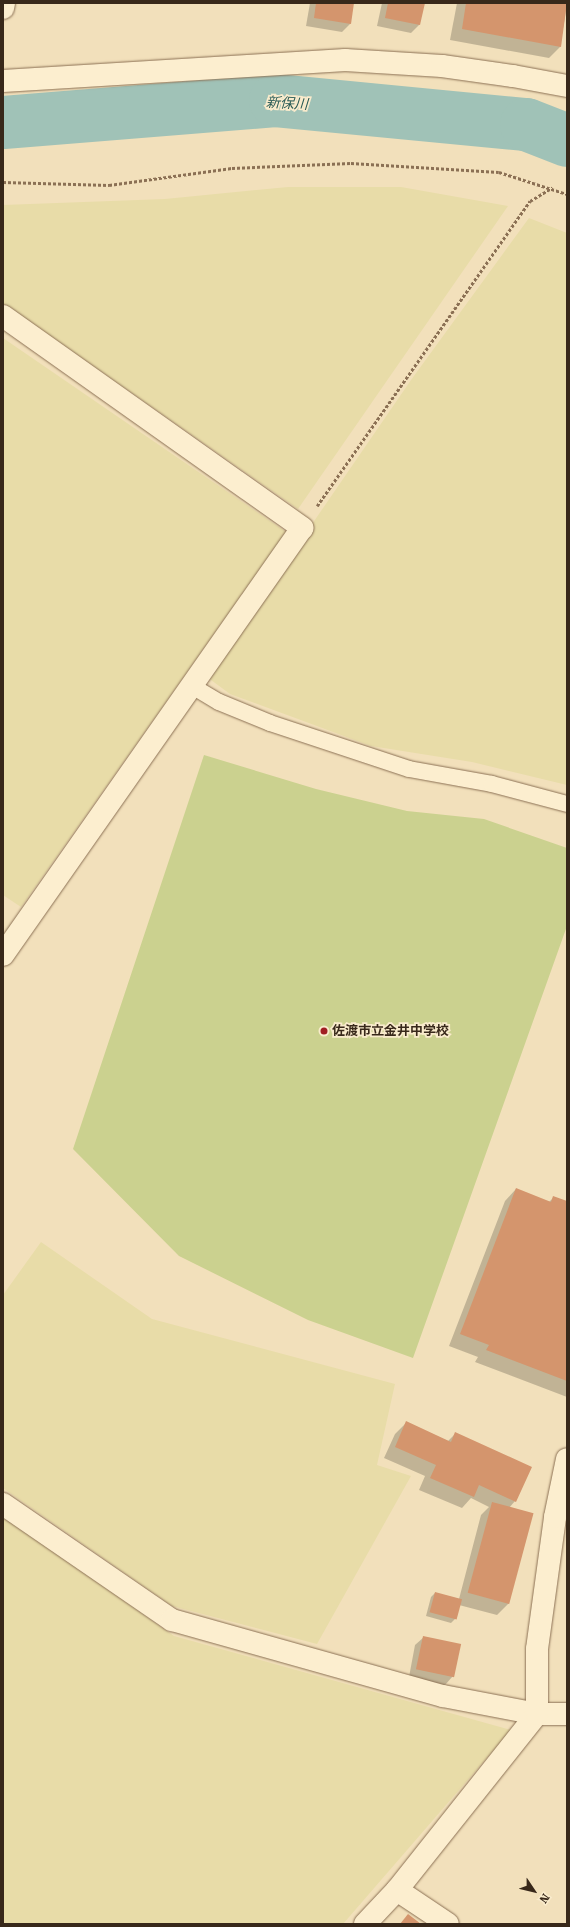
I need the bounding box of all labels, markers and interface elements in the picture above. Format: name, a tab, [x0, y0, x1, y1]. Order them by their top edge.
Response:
water label: 新保川	[266, 94, 308, 112]
place label: 佐渡市立金井中学校	[332, 1023, 449, 1039]
marker: 佐渡市立金井中学校	[319, 1026, 329, 1036]
north arrow	[514, 1871, 554, 1911]
text: N	[536, 1891, 552, 1905]

